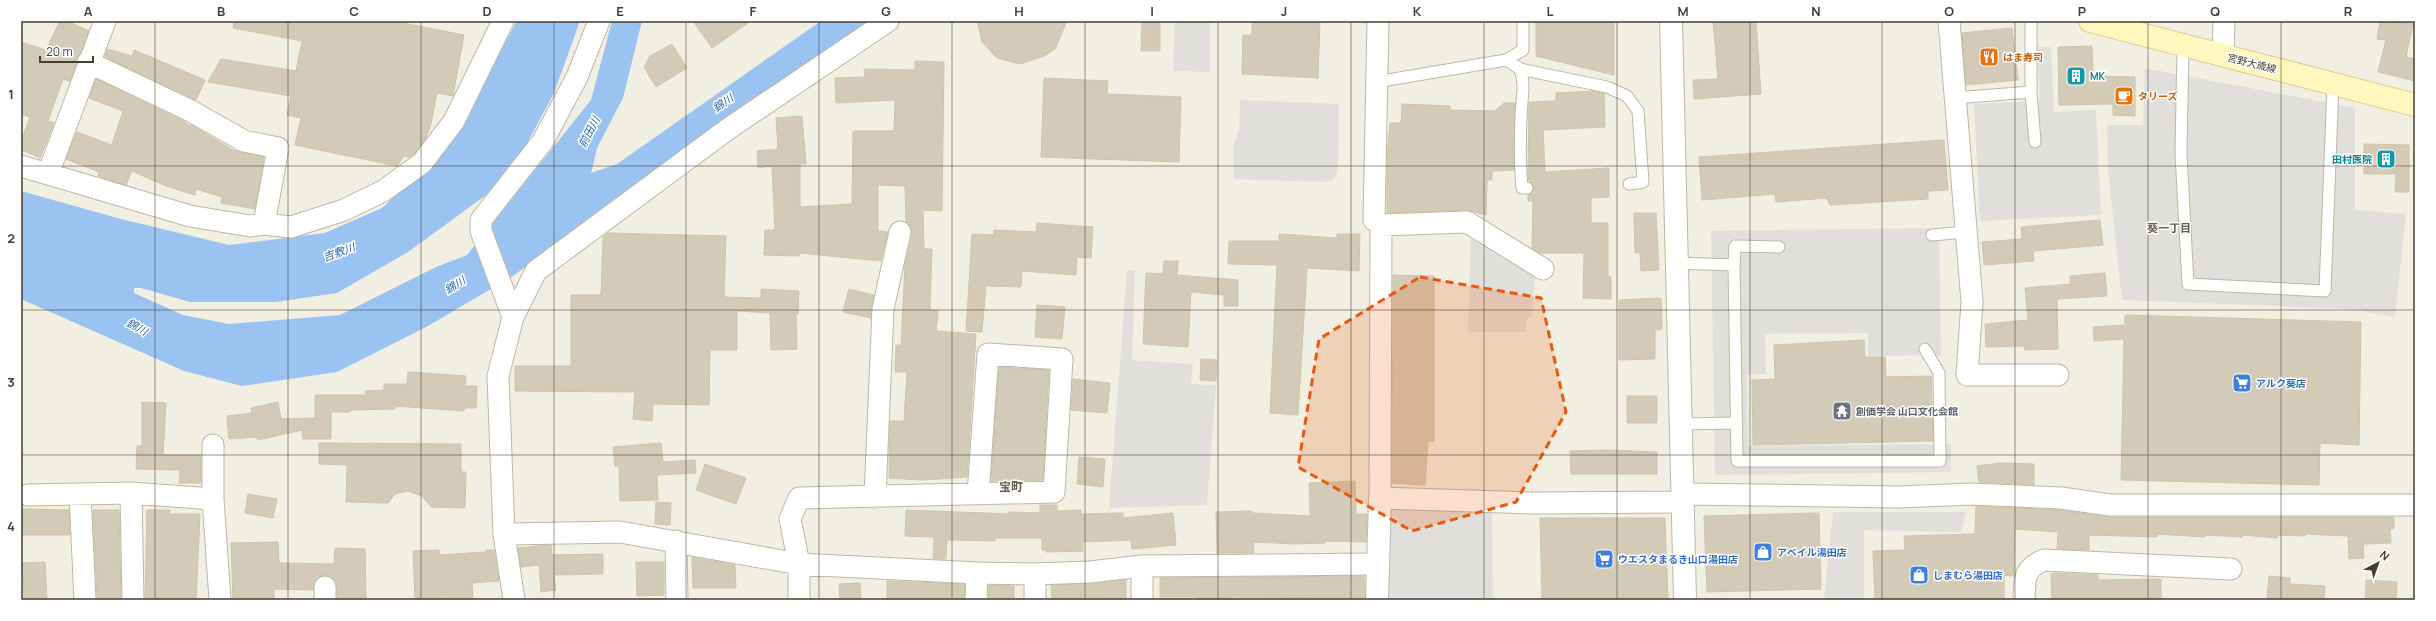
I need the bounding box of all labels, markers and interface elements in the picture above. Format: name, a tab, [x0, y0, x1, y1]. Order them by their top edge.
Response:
text: A	[84, 2, 93, 20]
text: B	[217, 2, 225, 20]
text: C	[349, 2, 359, 20]
text: D	[482, 2, 492, 20]
text: E	[616, 2, 624, 20]
text: F	[750, 2, 757, 20]
text: G	[881, 2, 891, 20]
text: H	[1014, 2, 1024, 20]
text: I	[1150, 2, 1154, 20]
text: J	[1281, 2, 1287, 20]
text: K	[1413, 2, 1422, 20]
text: L	[1547, 2, 1554, 20]
text: M	[1677, 2, 1689, 20]
text: N	[1811, 2, 1821, 20]
text: O	[1944, 2, 1954, 20]
text: P	[2078, 2, 2086, 20]
text: Q	[2210, 2, 2220, 20]
text: R	[2344, 2, 2353, 20]
scale bar	[40, 38, 93, 64]
text: 20 m	[46, 43, 73, 60]
restaurant icon: はま寿司	[1978, 46, 2000, 68]
place label: はま寿司	[2003, 50, 2043, 64]
street label: 宮野大歳線	[2226, 50, 2278, 76]
building icon: MK	[2065, 65, 2087, 87]
place label: MK	[2090, 69, 2106, 83]
text: 1	[8, 85, 14, 103]
cafe icon: タリーズ	[2113, 85, 2135, 107]
place label: タリーズ	[2138, 89, 2178, 103]
water label: 錦川	[709, 90, 737, 115]
water label: 前田川	[574, 113, 603, 150]
building icon: 田村医院	[2375, 148, 2397, 170]
place label: 田村医院	[2332, 152, 2372, 166]
district label: 葵一丁目	[2147, 220, 2191, 235]
text: 2	[7, 229, 15, 247]
water label: 吉敷川	[321, 238, 358, 264]
water label: 錦川	[441, 272, 469, 297]
water label: 錦川	[124, 315, 151, 339]
supermarket icon: アルク葵店	[2231, 372, 2253, 394]
text: 3	[7, 373, 15, 391]
place label: アルク葵店	[2256, 376, 2306, 390]
temple icon: 創価学会 山口文化会館	[1831, 400, 1853, 422]
place label: 創価学会 山口文化会館	[1855, 404, 1958, 418]
district label: 宝町	[999, 478, 1023, 495]
text: 4	[7, 517, 15, 535]
shop icon: アベイル湯田店	[1752, 541, 1774, 563]
north arrow	[2358, 543, 2398, 583]
place label: アベイル湯田店	[1777, 545, 1847, 559]
text: N	[2377, 547, 2393, 563]
supermarket icon: ウエスタまるき山口湯田店	[1593, 548, 1615, 570]
place label: ウエスタまるき山口湯田店	[1618, 552, 1738, 566]
shop icon: しまむら湯田店	[1908, 564, 1930, 586]
place label: しまむら湯田店	[1933, 568, 2003, 582]

